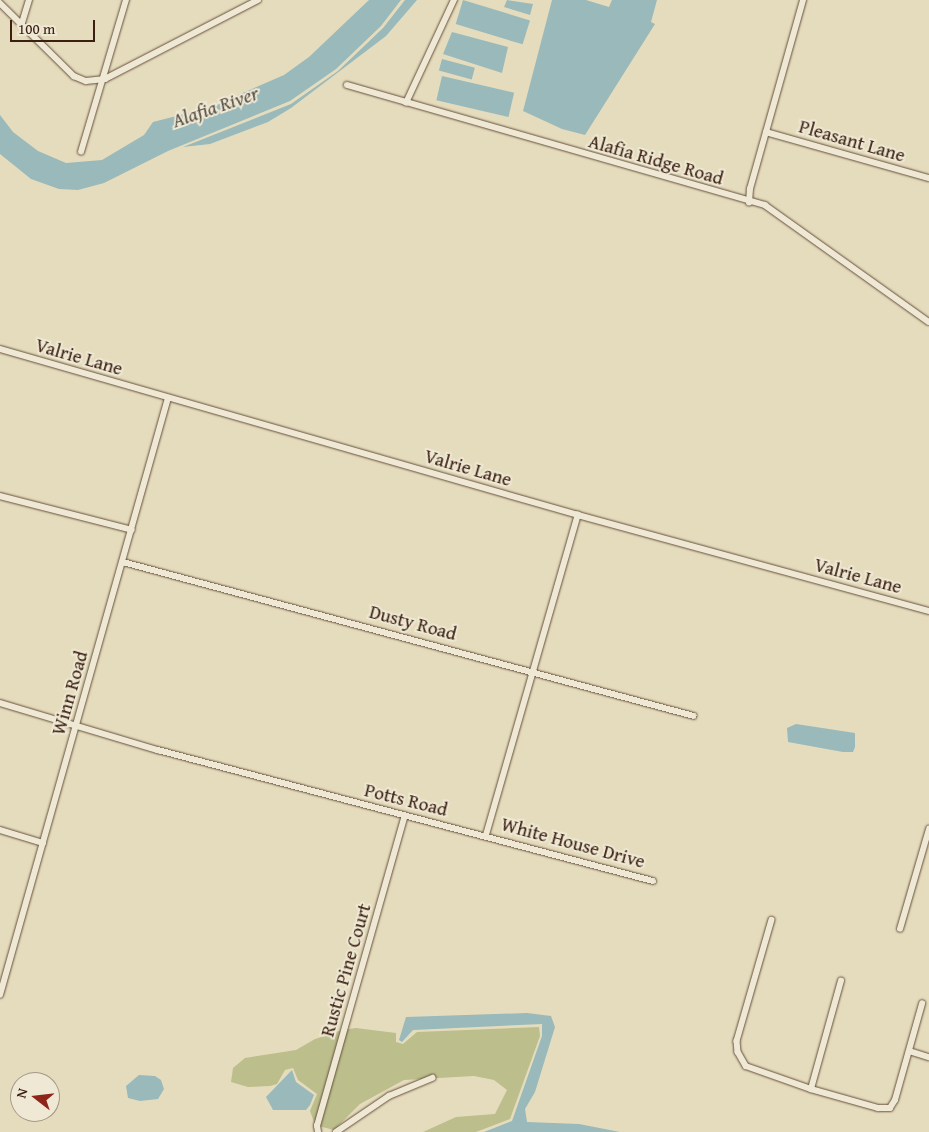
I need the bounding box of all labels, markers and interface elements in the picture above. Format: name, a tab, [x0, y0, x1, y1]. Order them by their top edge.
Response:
scale bar	[12, 10, 98, 42]
text: 100 m	[18, 18, 55, 39]
water label: Alafia River	[169, 80, 261, 132]
street label: Pleasant Lane	[796, 115, 908, 167]
street label: Alafia Ridge Road	[586, 130, 726, 190]
street label: Valrie Lane	[33, 334, 125, 380]
street label: Valrie Lane	[422, 445, 514, 491]
street label: Valrie Lane	[812, 553, 904, 599]
street label: Dusty Road	[367, 600, 459, 646]
street label: Winn Road	[47, 648, 93, 738]
street label: Potts Road	[362, 779, 450, 821]
street label: White House Drive	[499, 813, 647, 873]
street label: Rustic Pine Court	[316, 901, 376, 1039]
north arrow	[10, 1072, 60, 1122]
text: N	[11, 1086, 32, 1100]

